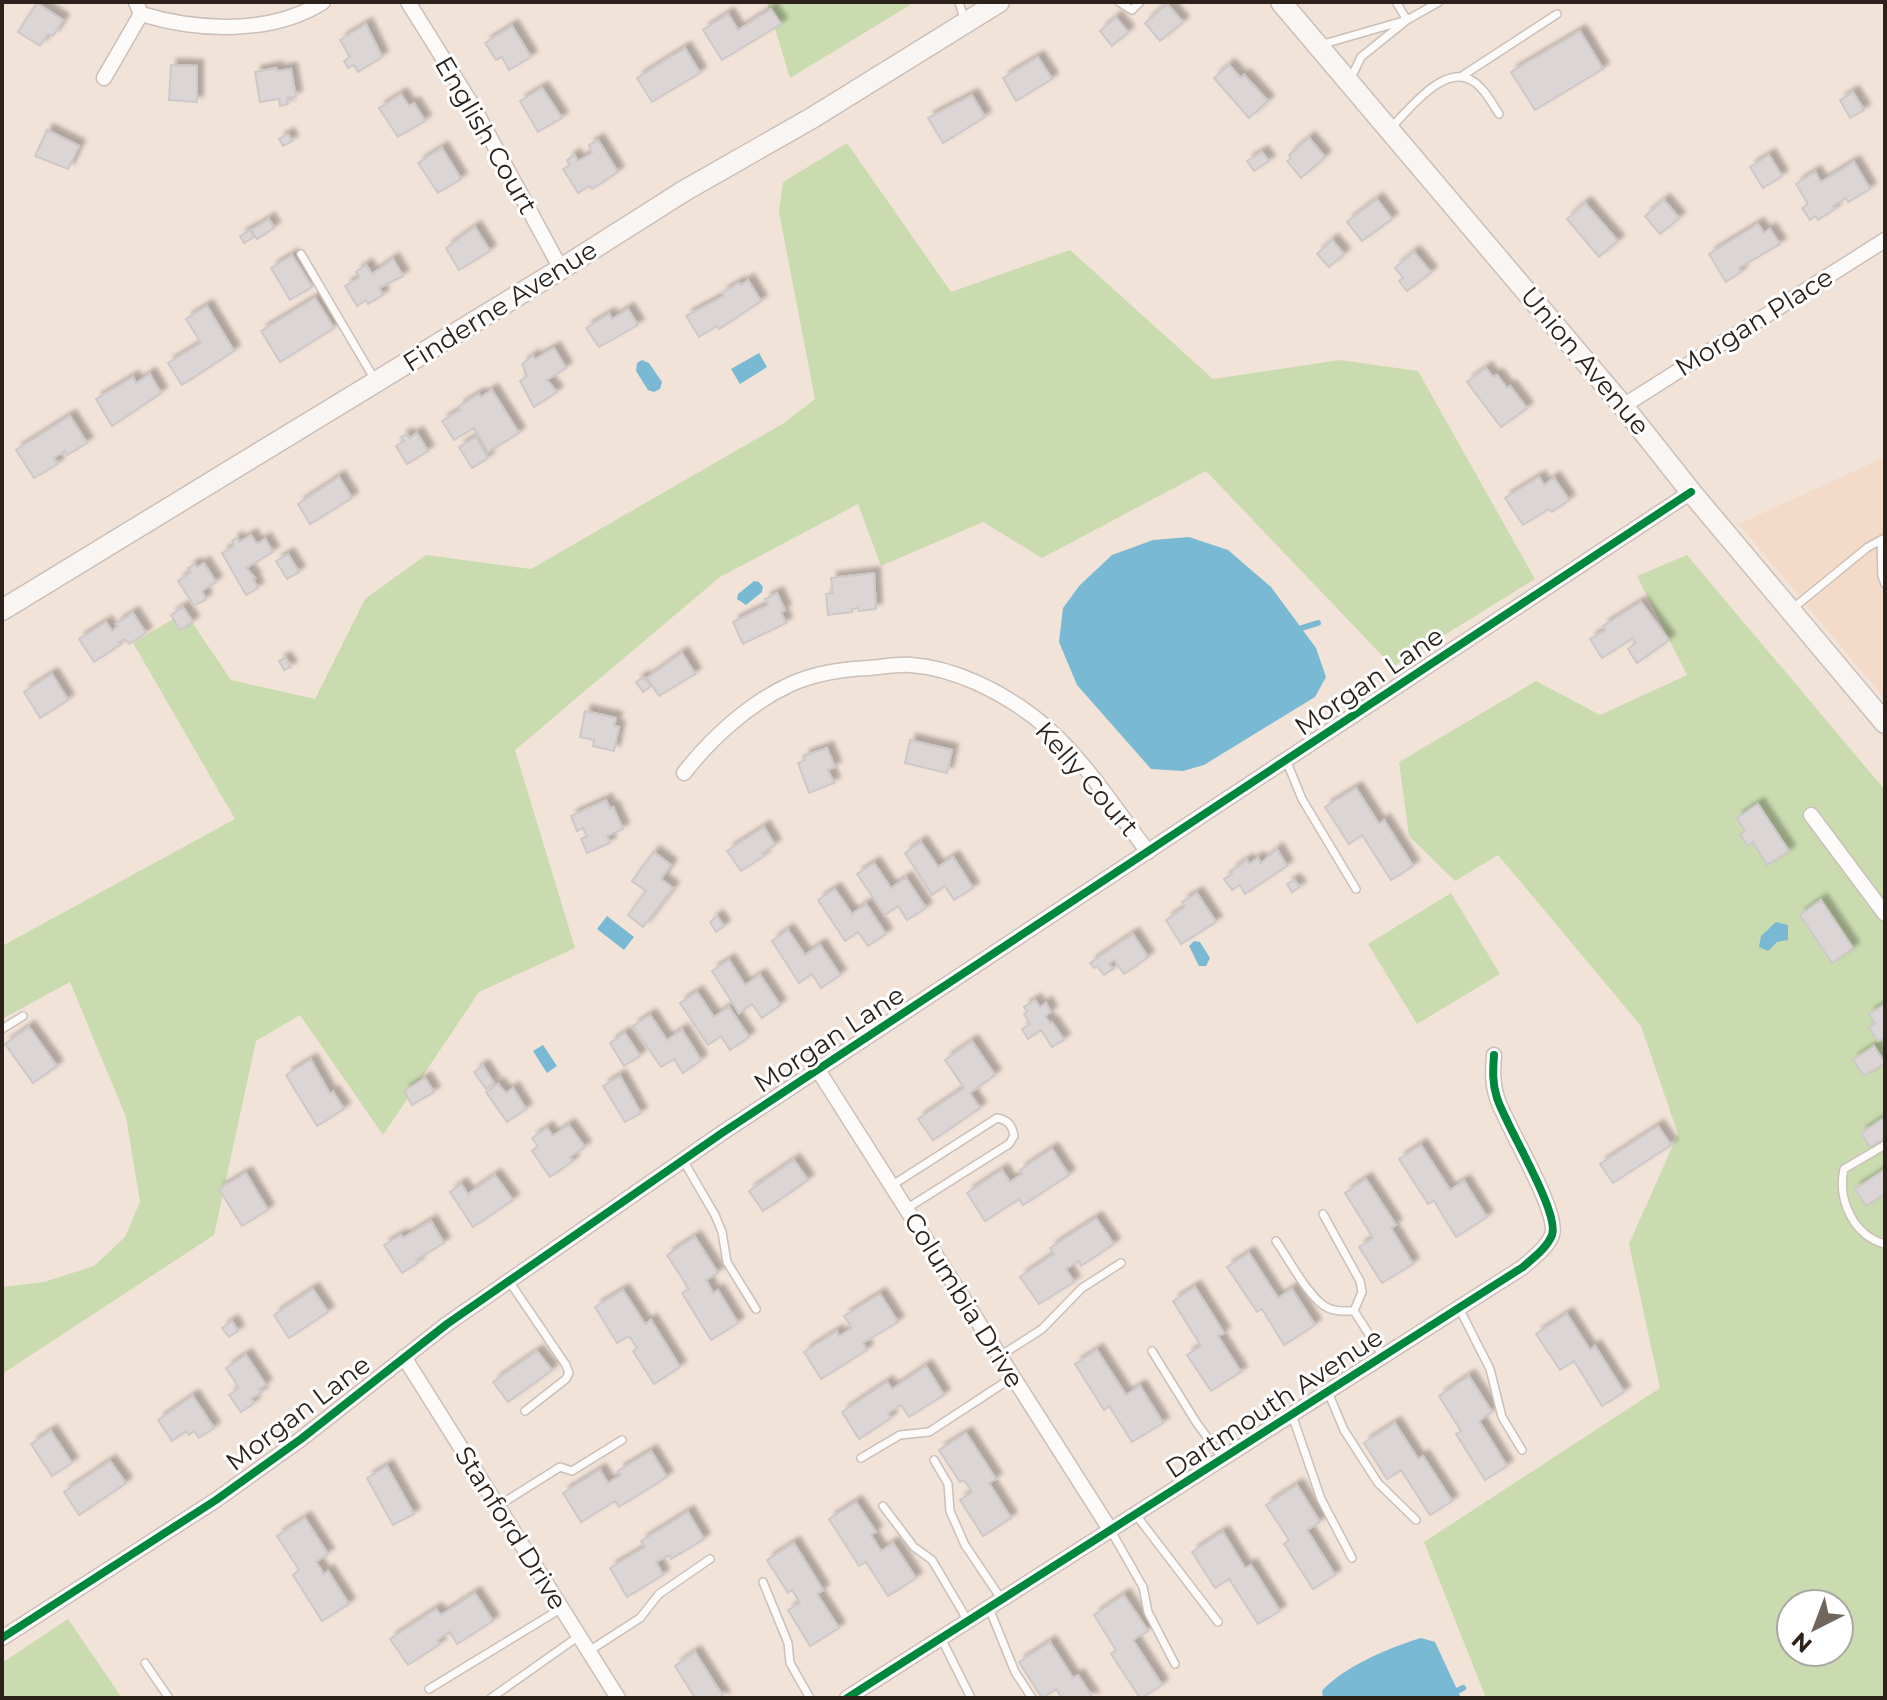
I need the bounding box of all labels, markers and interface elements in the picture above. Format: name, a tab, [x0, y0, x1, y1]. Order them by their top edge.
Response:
street label: English Court	[428, 50, 544, 220]
street label: Finderne Avenue	[397, 233, 603, 379]
street label: Morgan Place	[1669, 261, 1839, 383]
street label: Union Avenue	[1514, 280, 1656, 442]
street label: Morgan Lane	[1288, 619, 1450, 743]
street label: Kelly Court	[1029, 715, 1145, 843]
street label: Morgan Lane	[748, 979, 910, 1099]
street label: Columbia Drive	[897, 1206, 1031, 1394]
street label: Dartmouth Avenue	[1159, 1321, 1389, 1485]
street label: Morgan Lane	[219, 1348, 377, 1478]
street label: Stanford Drive	[448, 1440, 574, 1616]
north arrow	[1775, 1588, 1855, 1668]
text: N	[1786, 1627, 1818, 1658]

